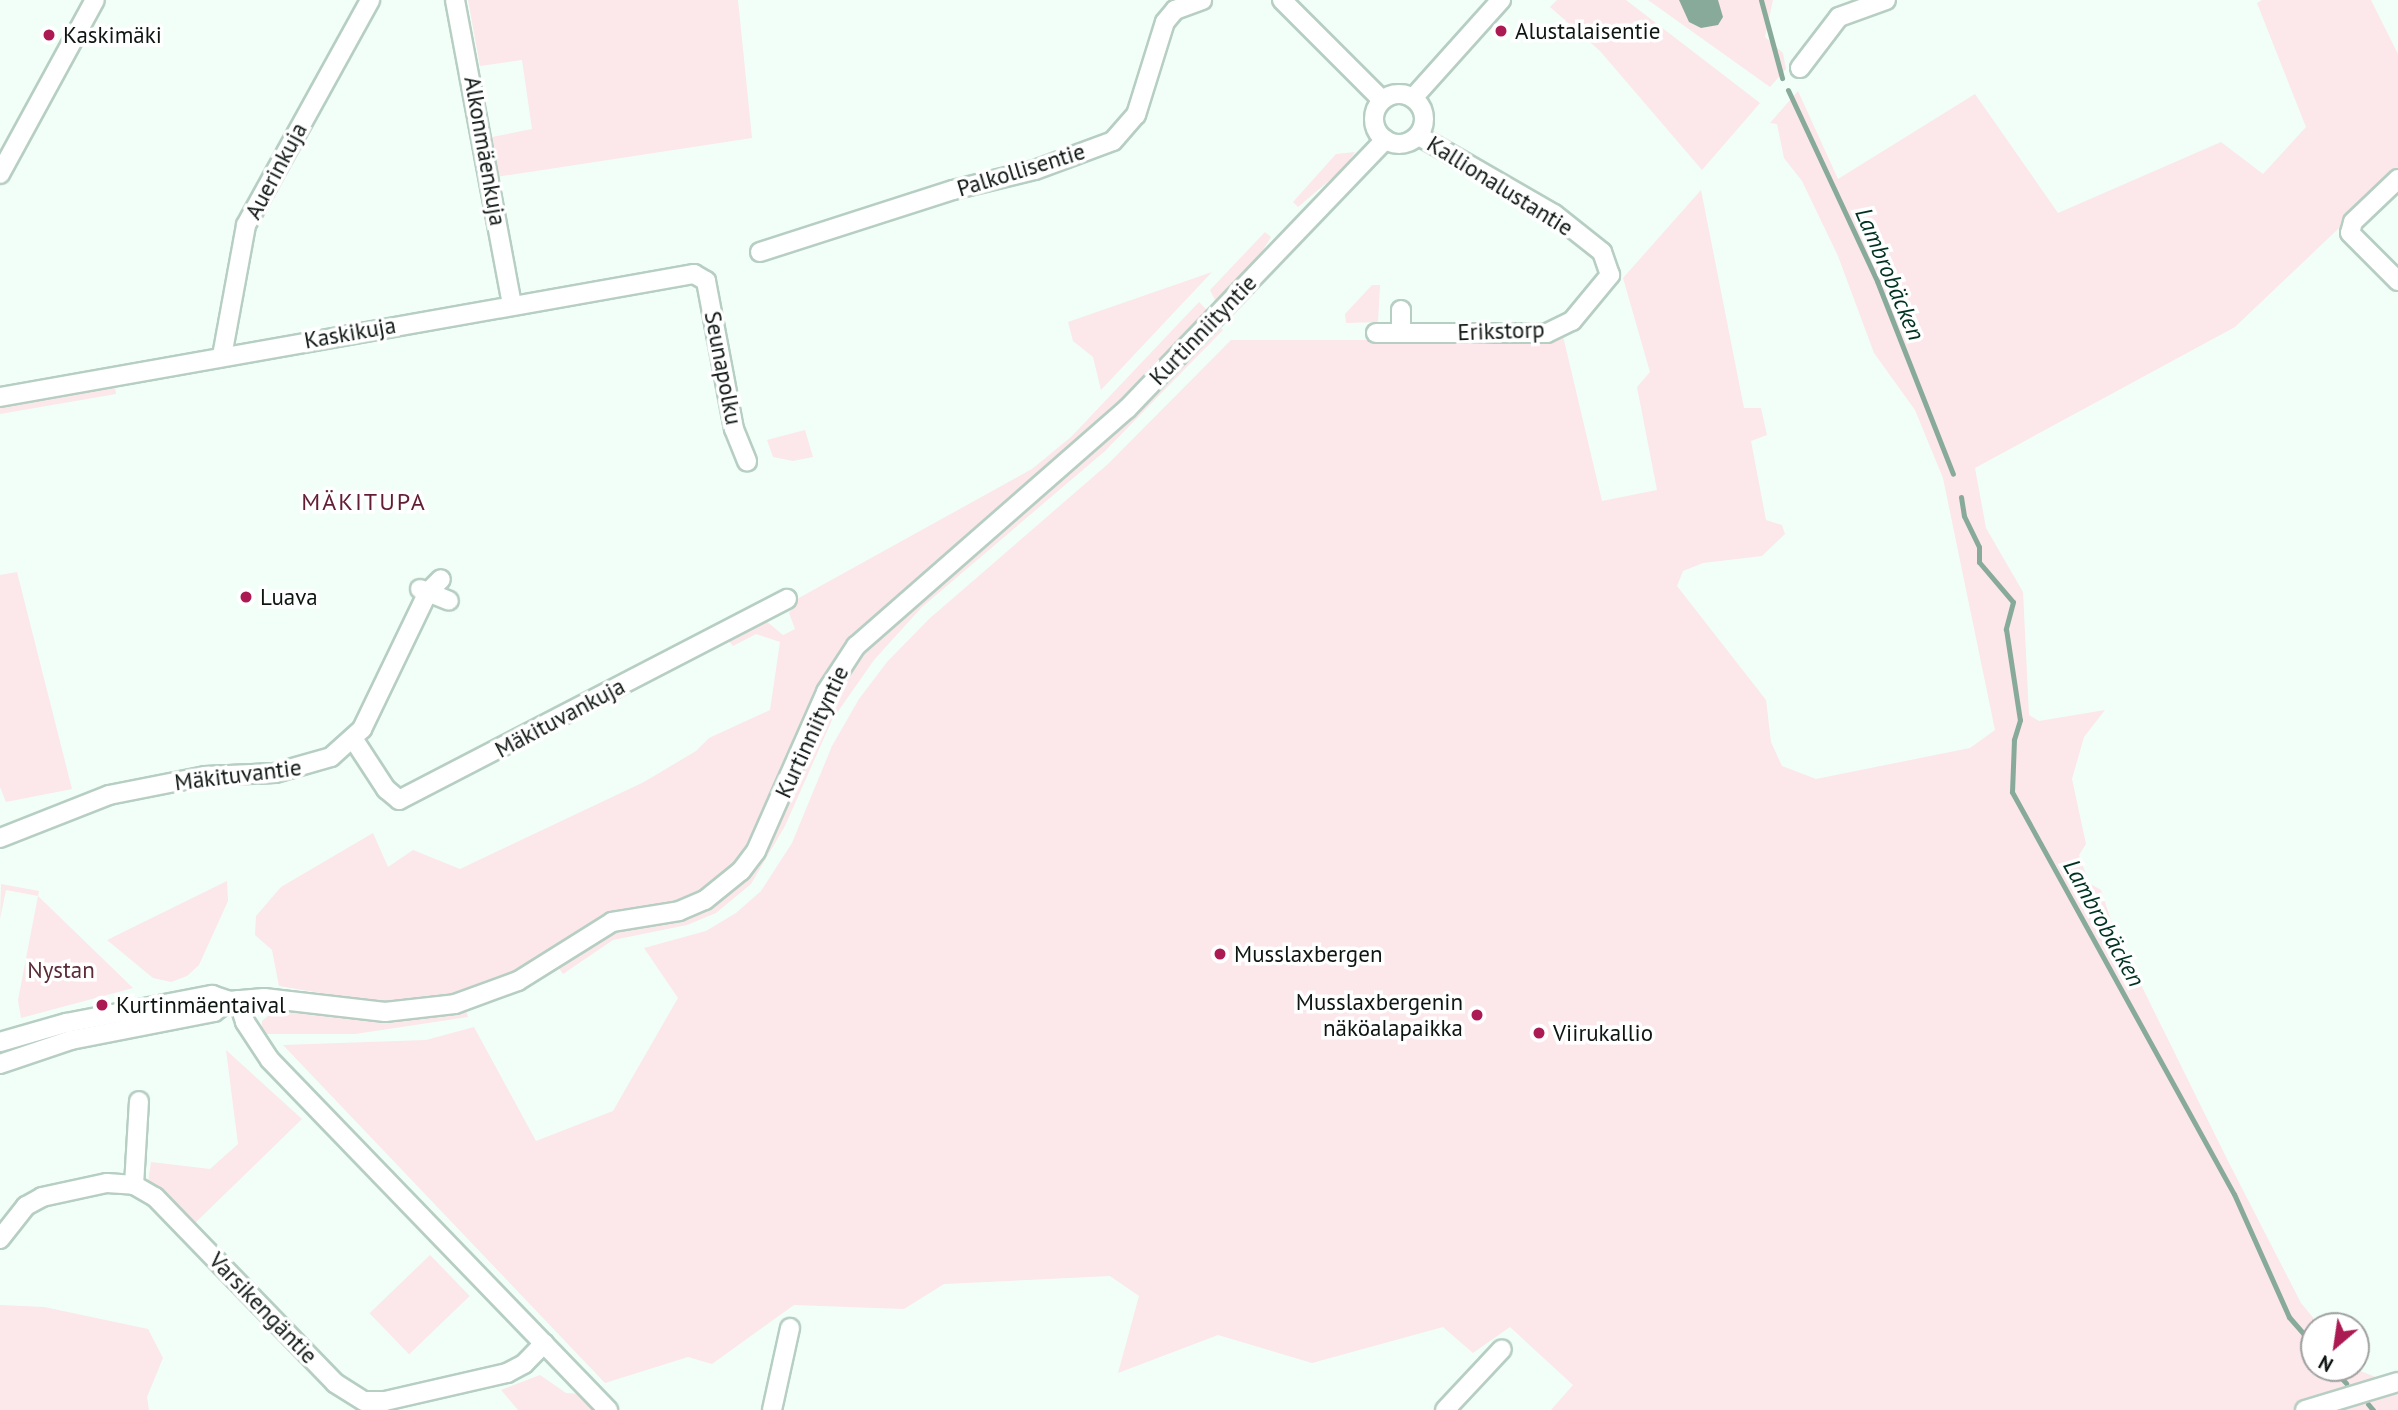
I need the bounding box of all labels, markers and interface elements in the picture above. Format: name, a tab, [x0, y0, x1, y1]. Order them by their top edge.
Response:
place label: Alustalaisentie	[1515, 17, 1660, 45]
place label: Kaskimäki	[63, 21, 162, 49]
marker: Alustalaisentie	[1493, 23, 1509, 39]
marker: Kaskimäki	[41, 27, 57, 43]
street label: Alkonmäenkuja	[458, 74, 512, 228]
street label: Auerinkuja	[239, 118, 313, 224]
street label: Kallionalustantie	[1422, 130, 1578, 242]
street label: Palkollisentie	[954, 137, 1088, 203]
water label: Lambrobäcken	[1849, 203, 1931, 345]
street label: Kurtinniityntie	[1144, 269, 1262, 391]
street label: Seunapolku	[698, 309, 748, 427]
street label: Kaskikuja	[302, 311, 398, 355]
street label: Erikstorp	[1457, 316, 1545, 346]
district label: MÄKITUPA	[302, 488, 426, 516]
place label: Luava	[260, 583, 318, 611]
marker: Luava	[238, 589, 254, 605]
street label: Kurtinniityntie	[769, 662, 855, 802]
street label: Mäkituvankuja	[490, 672, 630, 764]
street label: Mäkituvantie	[173, 754, 303, 796]
water label: Lambrobäcken	[2057, 854, 2151, 992]
place label: Musslaxbergen	[1234, 940, 1382, 968]
marker: Musslaxbergen	[1212, 946, 1228, 962]
park label: Nystan	[27, 956, 95, 984]
place label: Musslaxbergenin näköalapaikka	[1296, 988, 1463, 1042]
place label: Kurtinmäentaival	[116, 991, 286, 1019]
marker: Kurtinmäentaival	[94, 997, 110, 1013]
marker: Musslaxbergenin näköalapaikka	[1469, 1007, 1485, 1023]
place label: Viirukallio	[1553, 1019, 1653, 1047]
marker: Viirukallio	[1531, 1025, 1547, 1041]
street label: Varsikengäntie	[203, 1247, 323, 1369]
north arrow	[2300, 1312, 2370, 1382]
text: N	[2315, 1350, 2337, 1377]

